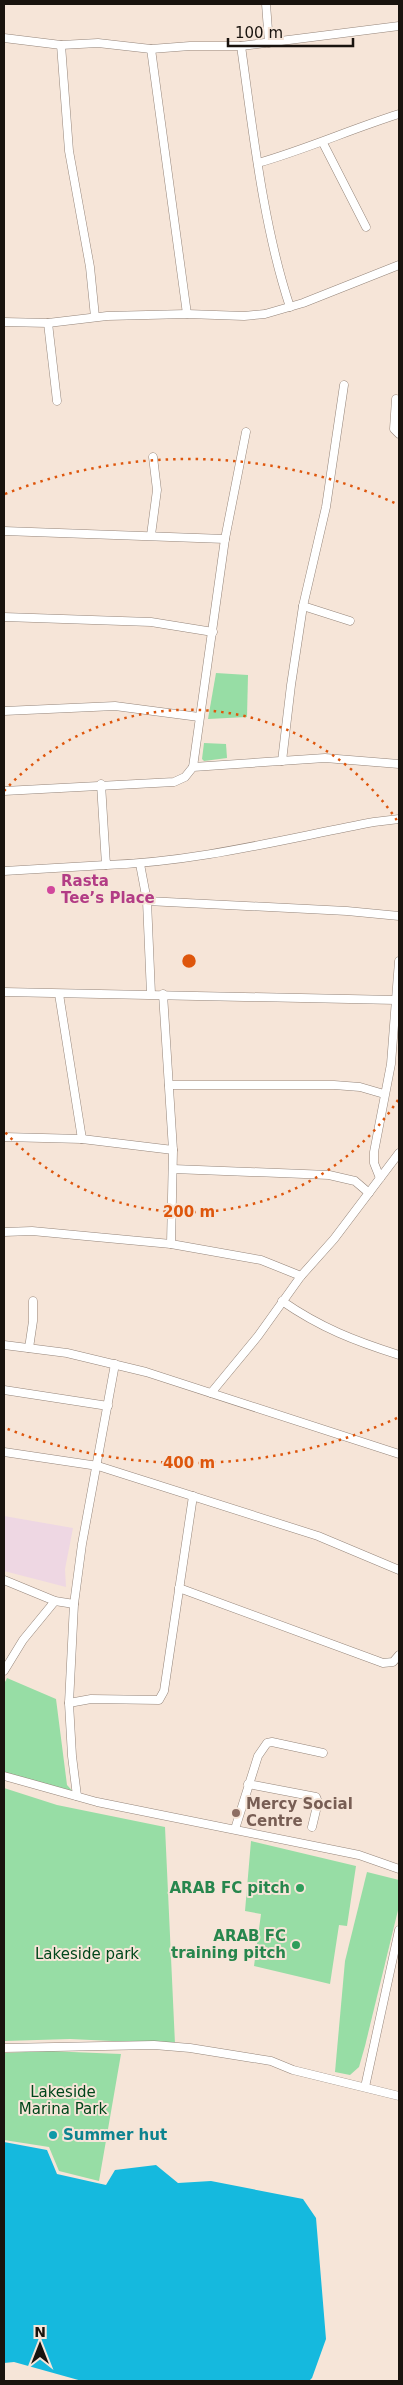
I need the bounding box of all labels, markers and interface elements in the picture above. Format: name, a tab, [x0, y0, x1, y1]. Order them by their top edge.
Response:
scale bar	[228, 15, 353, 47]
text: 100 m	[235, 24, 283, 42]
place label: Rasta Tee’s Place	[61, 872, 155, 907]
marker: Rasta Tee’s Place	[45, 884, 57, 896]
centre of rings	[180, 952, 198, 970]
text: 200 m	[163, 1203, 215, 1221]
text: 400 m	[163, 1454, 215, 1472]
place label: Mercy Social Centre	[246, 1795, 353, 1830]
marker: Mercy Social Centre	[230, 1807, 242, 1819]
place label: ARAB FC pitch	[169, 1879, 290, 1897]
marker: ARAB FC pitch	[294, 1882, 306, 1894]
place label: ARAB FC training pitch	[171, 1927, 286, 1962]
marker: ARAB FC training pitch	[290, 1939, 302, 1951]
park label: Lakeside park	[35, 1945, 139, 1963]
park label: Lakeside Marina Park	[19, 2083, 107, 2118]
place label: Summer hut	[63, 2126, 167, 2144]
marker: Summer hut	[47, 2129, 59, 2141]
north arrow	[15, 2320, 65, 2370]
text: N	[34, 2324, 46, 2340]

